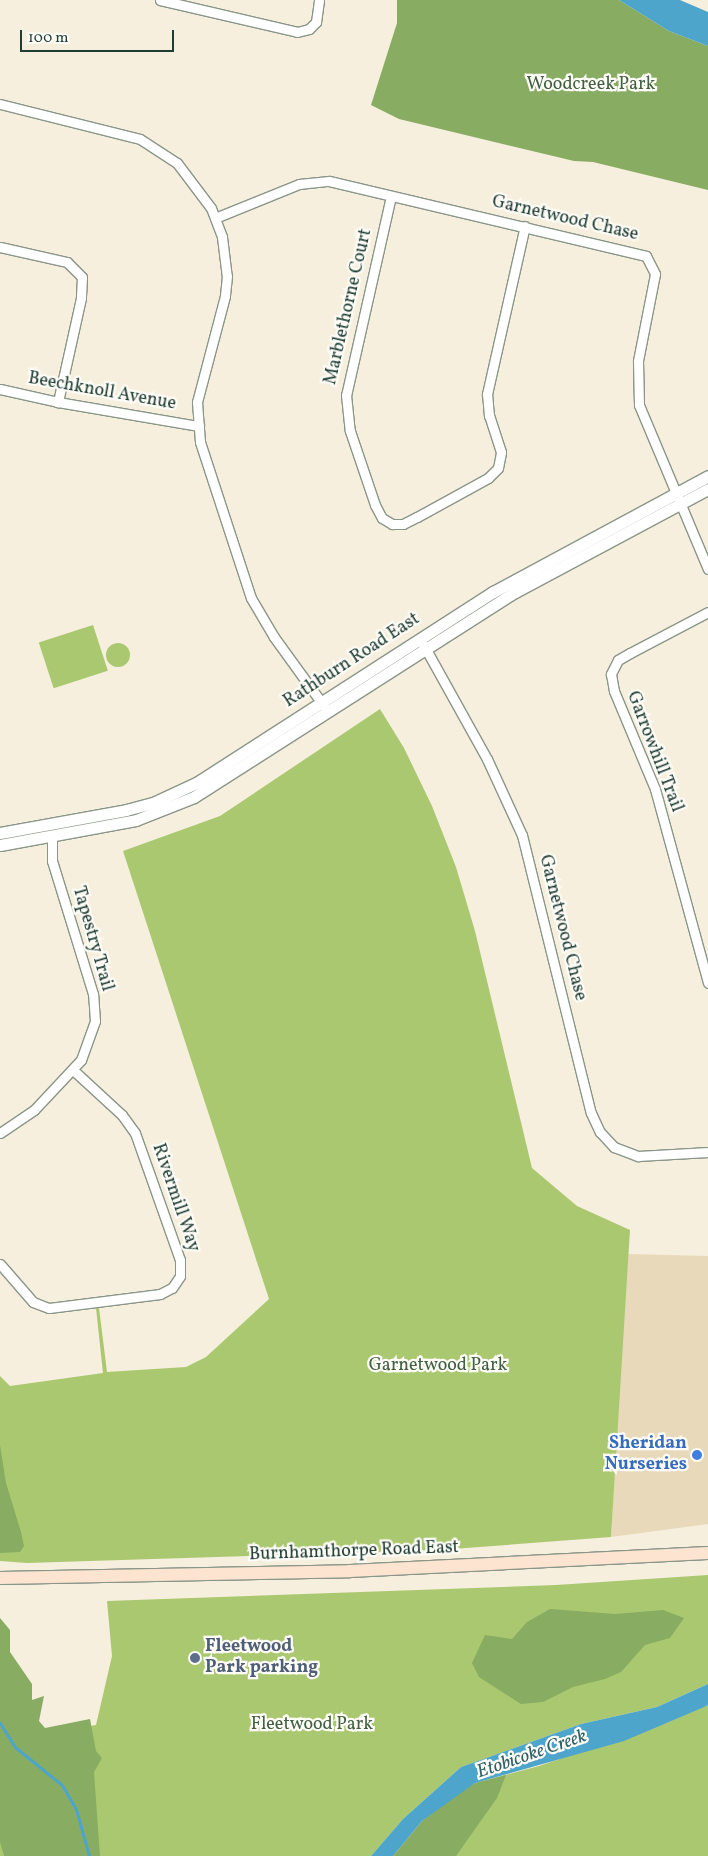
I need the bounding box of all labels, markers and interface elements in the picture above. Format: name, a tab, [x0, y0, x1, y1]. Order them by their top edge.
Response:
scale bar	[22, 20, 176, 52]
text: 100 m	[28, 28, 68, 49]
park label: Woodcreek Park	[527, 74, 655, 96]
street label: Garnetwood Chase	[490, 192, 640, 246]
street label: Marblethorne Court	[321, 227, 377, 387]
street label: Beechknoll Avenue	[26, 368, 178, 416]
street label: Rathburn Road East	[280, 609, 424, 713]
street label: Garrowhill Trail	[621, 688, 687, 816]
street label: Garnetwood Chase	[533, 853, 591, 1003]
street label: Tapestry Trail	[67, 884, 117, 994]
street label: Rivermill Way	[146, 1141, 204, 1255]
park label: Garnetwood Park	[369, 1355, 507, 1377]
place label: Sheridan Nurseries	[605, 1434, 687, 1476]
marker: Sheridan Nurseries	[691, 1449, 703, 1461]
street label: Burnhamthorpe Road East	[249, 1538, 459, 1566]
place label: Fleetwood Park parking	[205, 1637, 318, 1680]
marker: Fleetwood Park parking	[189, 1652, 201, 1664]
park label: Fleetwood Park	[251, 1714, 373, 1736]
water label: Etobicoke Creek	[474, 1726, 590, 1784]

